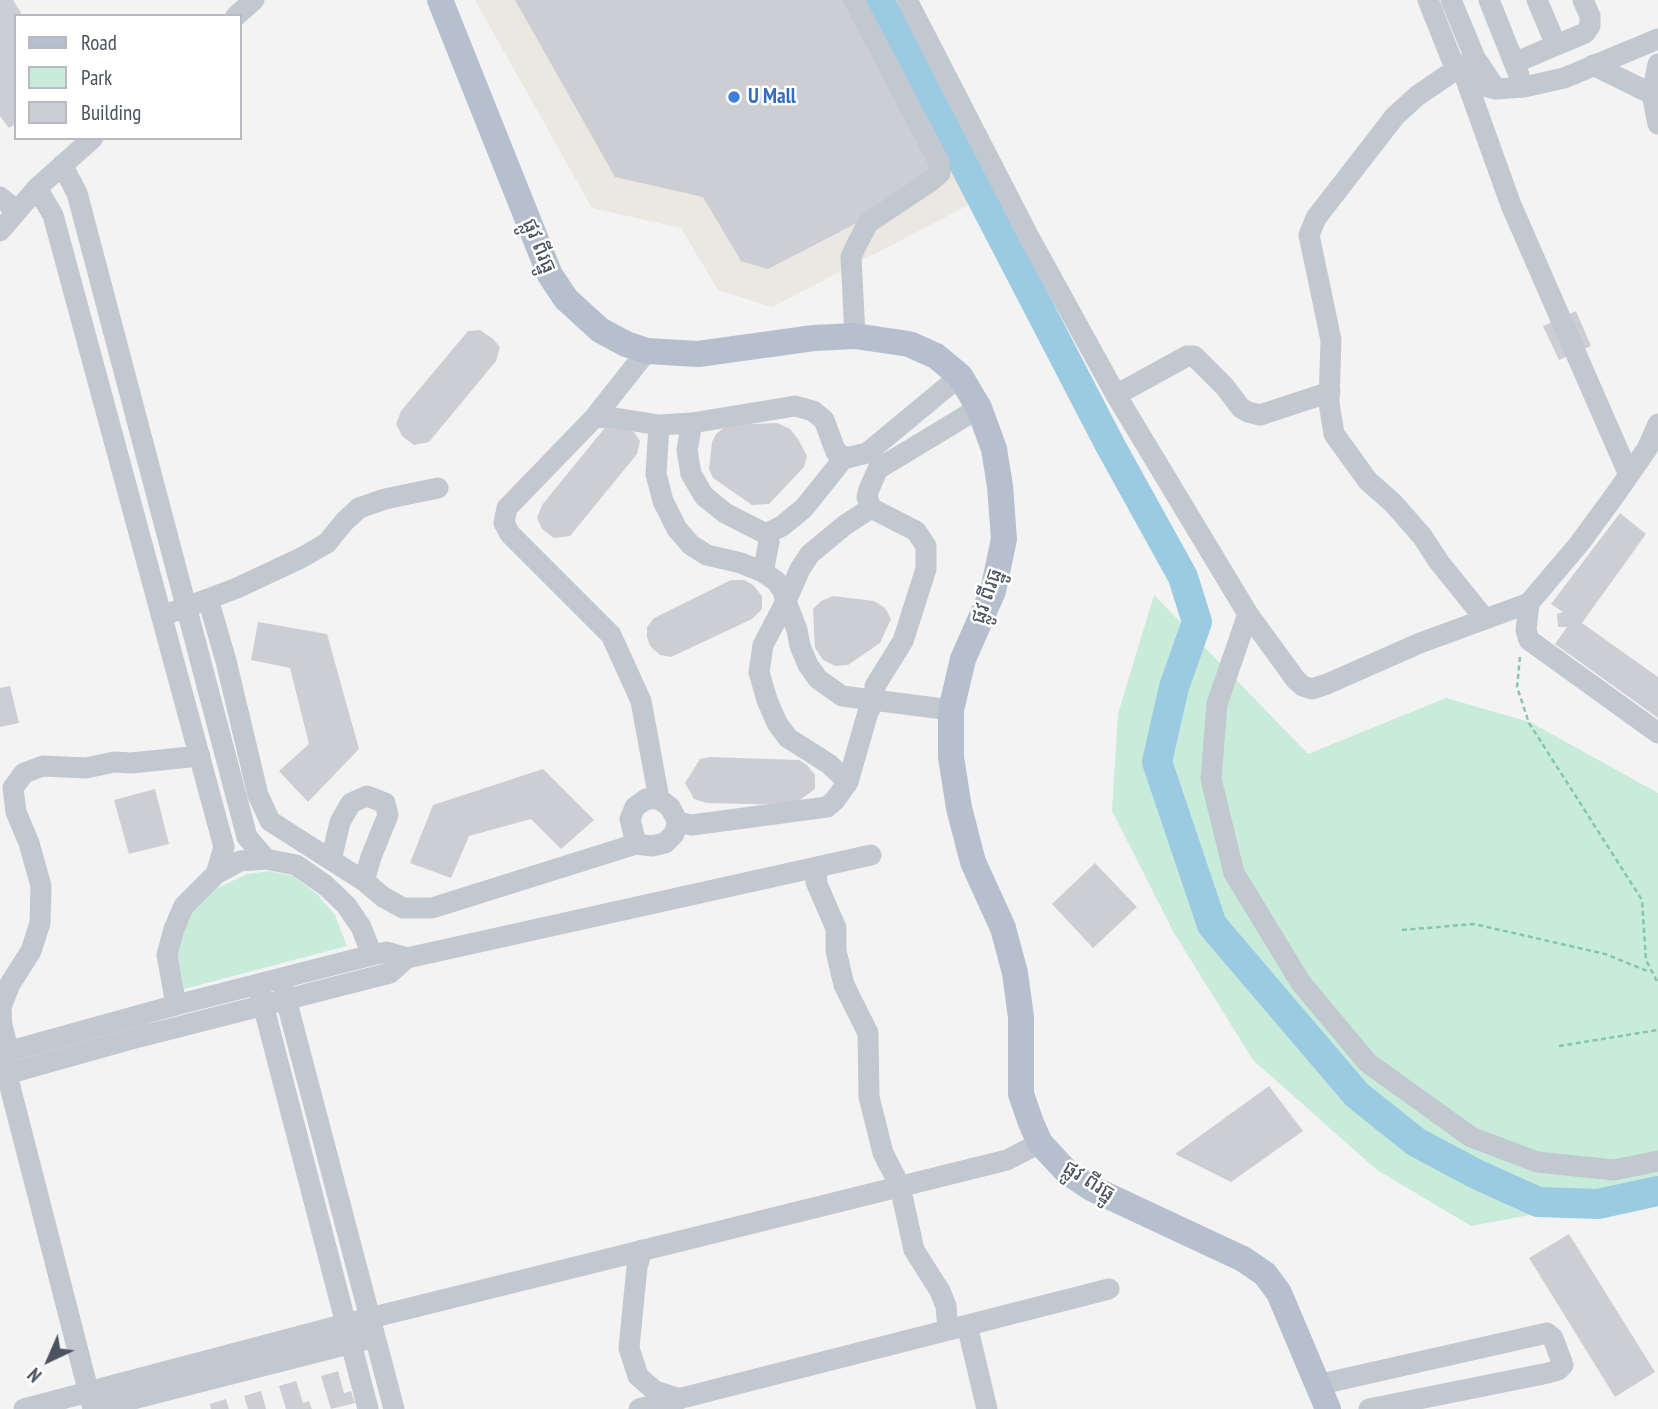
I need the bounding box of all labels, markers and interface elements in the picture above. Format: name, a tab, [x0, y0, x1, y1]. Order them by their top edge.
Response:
legend	[14, 14, 242, 140]
text: Road	[81, 29, 117, 56]
text: Park	[81, 64, 112, 91]
place label: U Mall	[748, 84, 796, 110]
marker: U Mall	[726, 89, 742, 105]
text: Building	[81, 99, 141, 126]
street label: ផ្លូវ ពីរធ្នូ	[516, 215, 562, 277]
street label: ផ្លូវ ពីរធ្នូ	[966, 565, 1008, 627]
street label: ផ្លូវ ពីរធ្នូ	[1058, 1155, 1120, 1207]
north arrow	[14, 1325, 84, 1395]
text: N	[22, 1363, 46, 1387]

